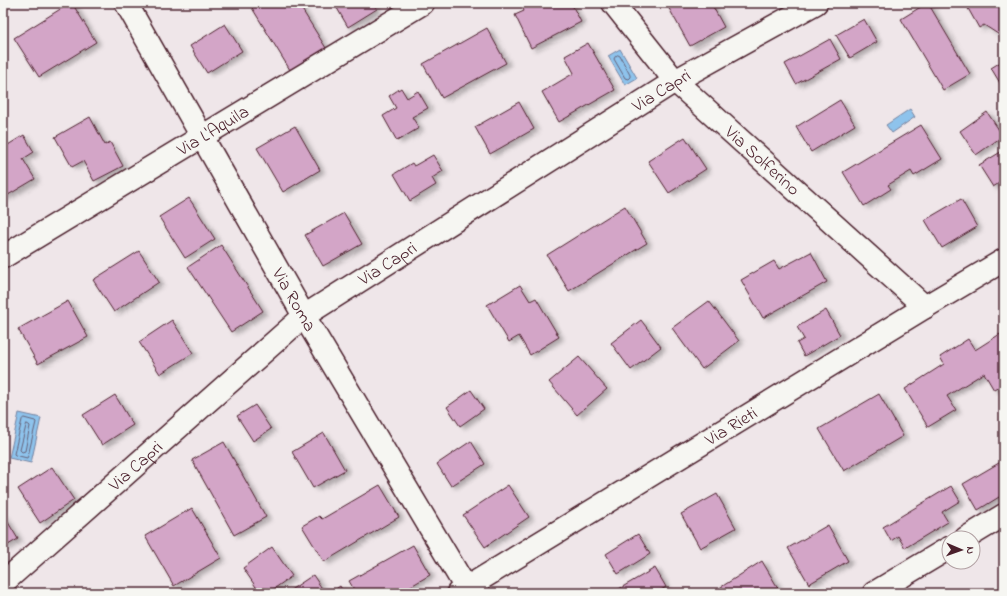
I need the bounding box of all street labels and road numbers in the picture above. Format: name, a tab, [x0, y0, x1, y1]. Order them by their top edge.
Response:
street label: Via Capri	[627, 64, 696, 120]
street label: Via L'Aquila	[172, 100, 255, 164]
street label: Via Solferino	[717, 120, 805, 203]
street label: Via Capri	[353, 236, 423, 294]
street label: Via Roma	[264, 263, 322, 337]
street label: Via Rieti	[700, 401, 763, 454]
street label: Via Capri	[103, 436, 170, 499]

